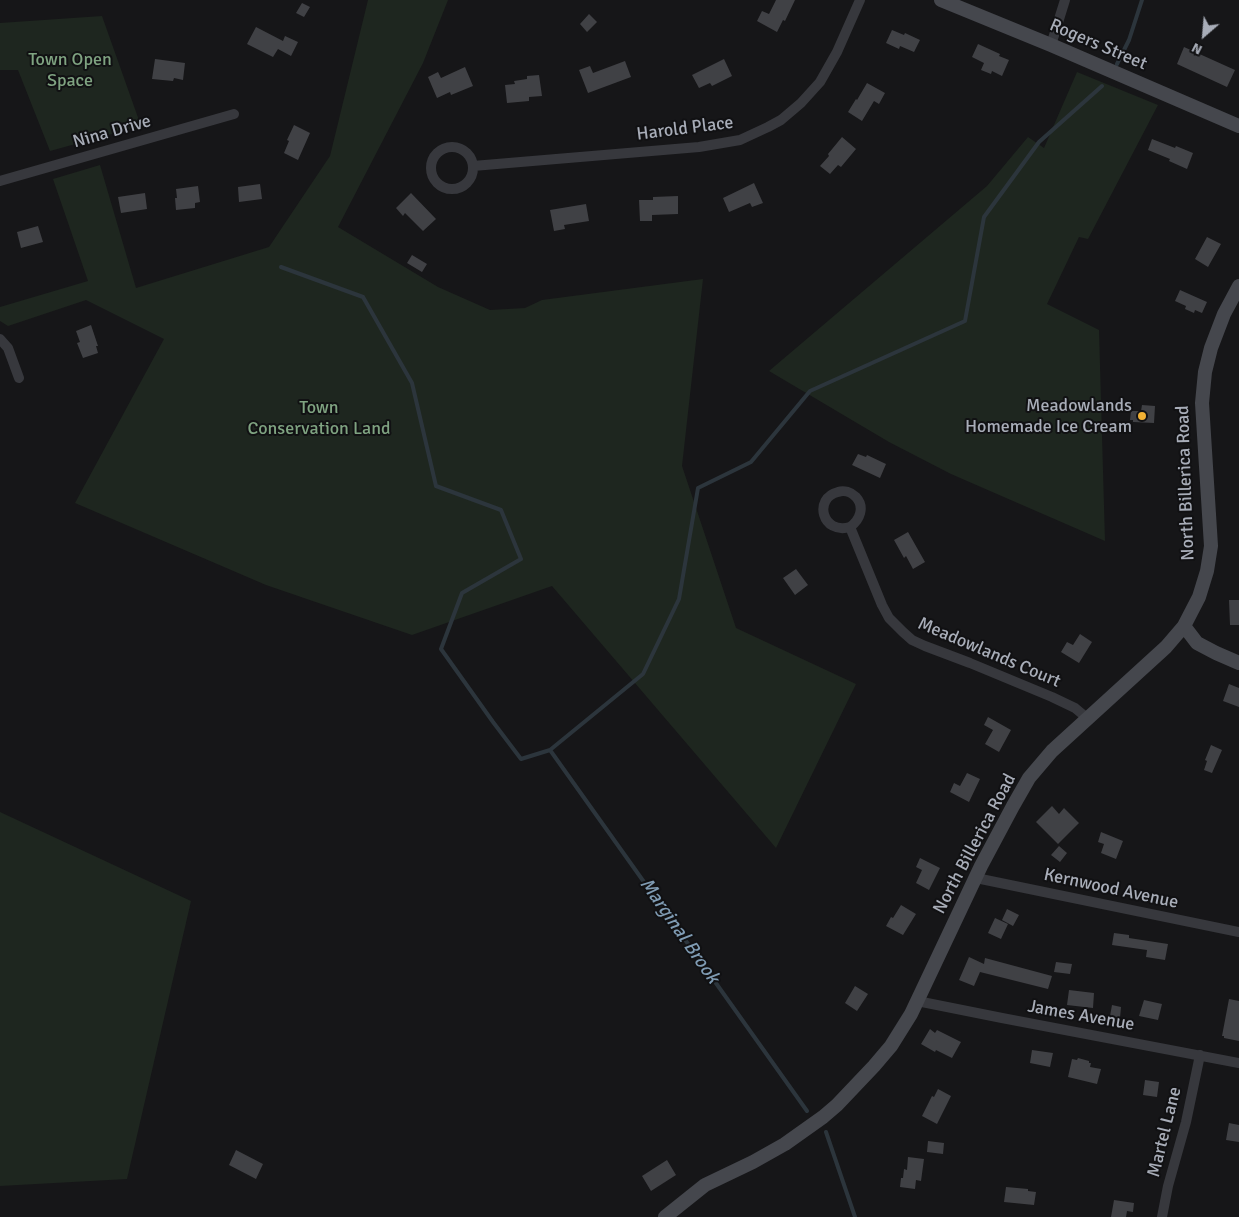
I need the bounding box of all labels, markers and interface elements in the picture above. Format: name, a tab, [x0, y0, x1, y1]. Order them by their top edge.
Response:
north arrow	[1179, 10, 1229, 60]
street label: Rogers Street	[1046, 15, 1150, 75]
text: N	[1189, 39, 1205, 59]
park label: Town Open Space	[28, 49, 112, 92]
street label: Nina Drive	[70, 111, 154, 153]
street label: Harold Place	[635, 112, 735, 146]
place label: Meadowlands Homemade Ice Cream	[965, 395, 1132, 438]
park label: Town Conservation Land	[247, 397, 391, 439]
street label: North Billerica Road	[1172, 405, 1200, 561]
marker: Meadowlands Homemade Ice Cream	[1136, 410, 1148, 422]
street label: Meadowlands Court	[914, 613, 1064, 693]
street label: North Billerica Road	[929, 770, 1021, 918]
street label: Kernwood Avenue	[1042, 864, 1180, 914]
water label: Marginal Brook	[634, 874, 724, 988]
street label: James Avenue	[1026, 996, 1136, 1036]
street label: Martel Lane	[1143, 1085, 1187, 1179]

